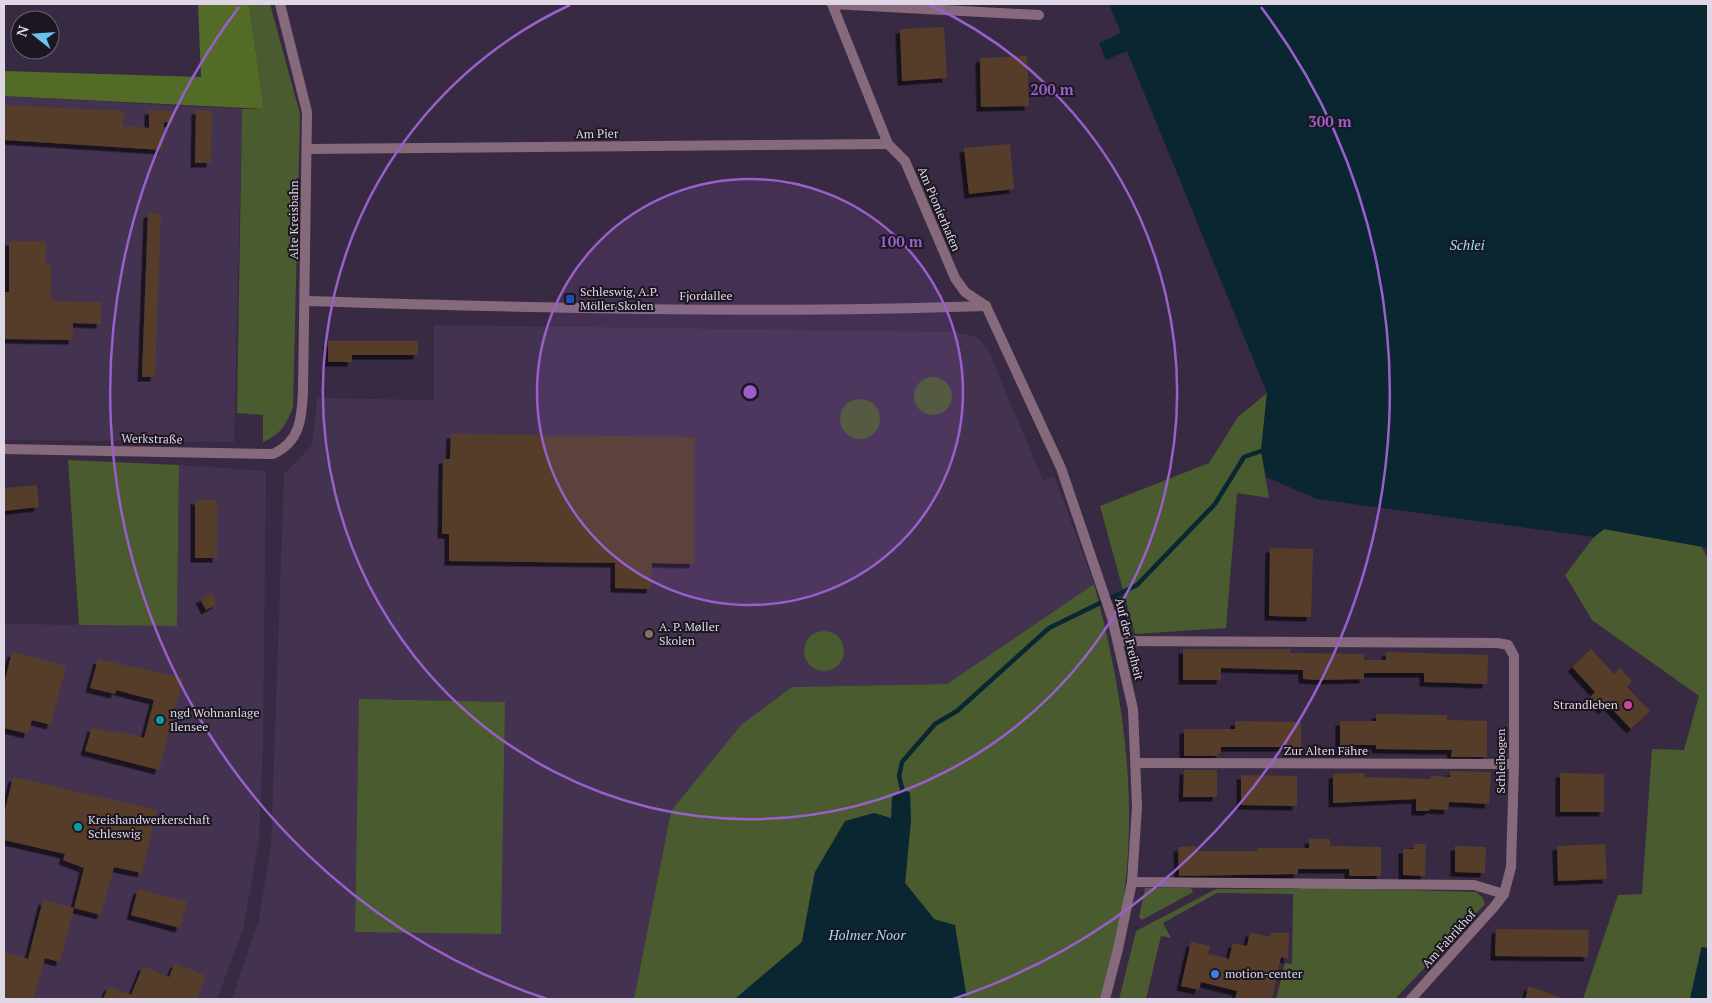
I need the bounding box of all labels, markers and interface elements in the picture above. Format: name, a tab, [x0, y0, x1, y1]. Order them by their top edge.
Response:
north arrow	[10, 10, 60, 60]
text: N	[11, 23, 33, 39]
text: 200 m	[1030, 79, 1074, 99]
text: 300 m	[1308, 111, 1352, 131]
street label: Am Pier	[575, 126, 619, 141]
street label: Am Pionierhafen	[915, 164, 964, 253]
street label: Alte Kreisbahn	[286, 180, 301, 260]
text: 100 m	[879, 231, 923, 251]
water label: Schlei	[1449, 235, 1485, 254]
place label: Schleswig, A.P. Möller Skolen	[580, 284, 659, 313]
street label: Fjordallee	[679, 288, 733, 303]
marker: Schleswig, A.P. Möller Skolen	[564, 293, 576, 305]
centre of rings	[741, 383, 759, 401]
street label: Werkstraße	[121, 430, 183, 447]
street label: Auf der Freiheit	[1112, 596, 1147, 682]
place label: A. P. Møller Skolen	[659, 619, 720, 648]
marker: A. P. Møller Skolen	[643, 628, 655, 640]
place label: Strandleben	[1553, 697, 1618, 712]
marker: Strandleben	[1622, 699, 1634, 711]
place label: ngd Wohnanlage Ilensee	[170, 705, 259, 734]
marker: ngd Wohnanlage Ilensee	[154, 714, 166, 726]
street label: Schleibogen	[1493, 729, 1508, 793]
street label: Zur Alten Fähre	[1284, 743, 1368, 758]
place label: Kreishandwerkerschaft Schleswig	[88, 812, 211, 841]
marker: Kreishandwerkerschaft Schleswig	[72, 821, 84, 833]
street label: Am Fabrikhof	[1419, 906, 1479, 971]
water label: Holmer Noor	[827, 925, 906, 944]
place label: motion-center	[1225, 966, 1303, 981]
marker: motion-center	[1209, 968, 1221, 980]

